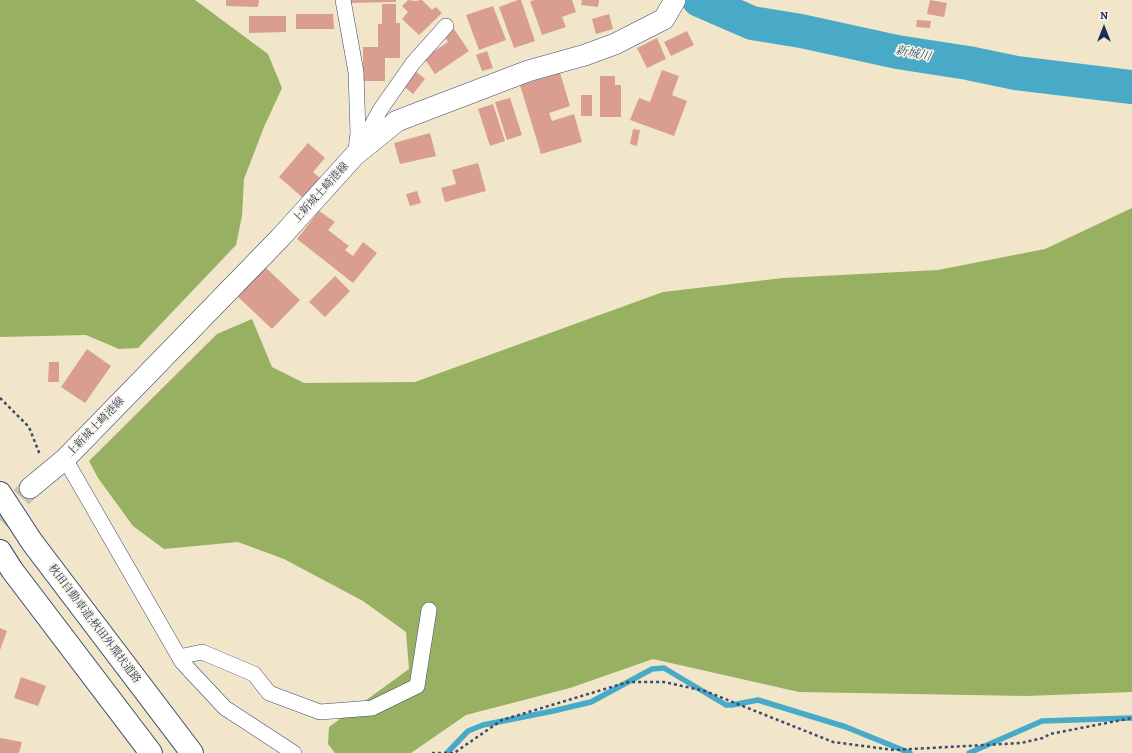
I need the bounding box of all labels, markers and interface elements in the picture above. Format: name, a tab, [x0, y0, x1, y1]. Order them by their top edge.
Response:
north arrow	[1084, 8, 1124, 48]
text: N	[1100, 8, 1108, 23]
water label: 新城川	[894, 43, 932, 65]
street label: 上新城土崎港線	[290, 160, 352, 226]
street label: 上新城土崎港線	[65, 395, 127, 459]
street label: 秋田自動車道;秋田外環状道路	[45, 562, 143, 686]

